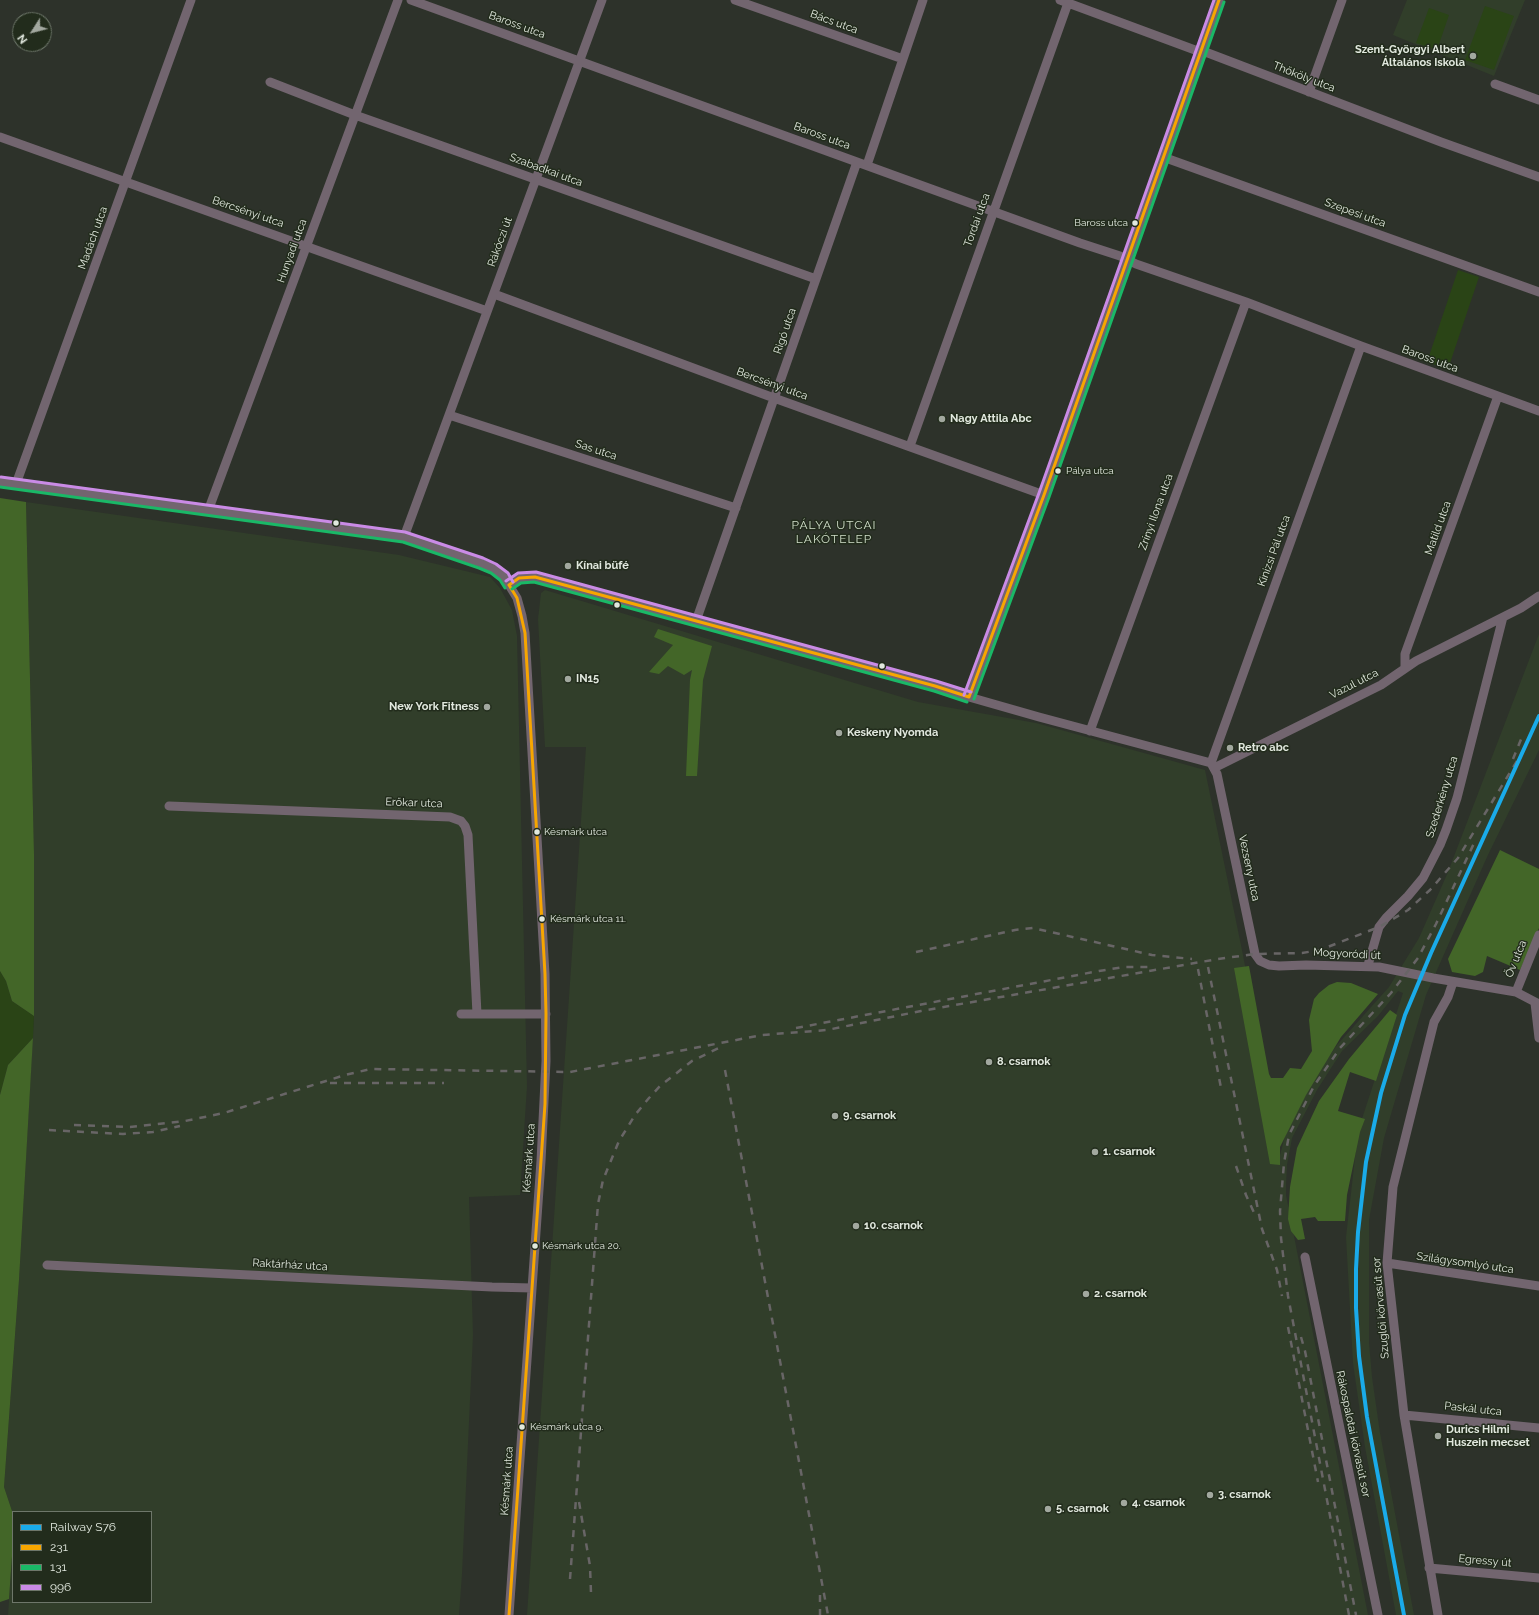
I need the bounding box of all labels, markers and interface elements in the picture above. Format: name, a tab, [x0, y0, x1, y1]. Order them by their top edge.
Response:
street label: Bács utca	[808, 7, 860, 37]
street label: Baross utca	[487, 9, 547, 41]
north arrow	[12, 12, 52, 52]
text: N	[15, 32, 30, 46]
place label: Szent-Györgyi Albert Általános Iskola	[1355, 43, 1465, 69]
marker: Szent-Györgyi Albert Általános Iskola	[1468, 51, 1478, 61]
street label: Thököly utca	[1271, 59, 1337, 95]
street label: Baross utca	[792, 120, 852, 152]
street label: Szabadkai utca	[508, 151, 584, 189]
street label: Tordai utca	[961, 191, 993, 249]
street label: Bercsényi utca	[210, 194, 286, 230]
street label: Szepesi utca	[1323, 196, 1387, 230]
street label: Madách utca	[76, 205, 110, 271]
street label: Rákóczi út	[485, 215, 515, 269]
street label: Hunyadi utca	[274, 217, 310, 285]
place label: Baross utca	[1074, 217, 1128, 229]
marker: Baross utca	[1130, 218, 1140, 228]
street label: Rigó utca	[771, 306, 799, 356]
street label: Baross utca	[1400, 343, 1460, 375]
street label: Bercsényi utca	[735, 365, 809, 403]
place label: Nagy Attila Abc	[950, 412, 1032, 426]
marker: Nagy Attila Abc	[937, 414, 947, 424]
street label: Sas utca	[574, 437, 618, 463]
place label: Pálya utca	[1066, 465, 1114, 477]
marker: Pálya utca	[1053, 466, 1063, 476]
street label: Zrínyi Ilona utca	[1136, 472, 1176, 552]
street label: Matild utca	[1422, 499, 1454, 557]
street label: Kinizsi Pál utca	[1255, 514, 1293, 588]
unlabelled marker	[331, 518, 341, 528]
district label: PÁLYA UTCAI LAKÓTELEP	[792, 518, 876, 546]
place label: Kínai büfé	[576, 559, 629, 573]
marker: Kínai büfé	[563, 561, 573, 571]
unlabelled marker	[612, 600, 622, 610]
unlabelled marker	[877, 661, 887, 671]
street label: Vazul utca	[1327, 666, 1381, 702]
place label: IN15	[576, 672, 599, 686]
marker: IN15	[563, 674, 573, 684]
place label: New York Fitness	[389, 700, 479, 714]
marker: New York Fitness	[482, 702, 492, 712]
place label: Keskeny Nyomda	[847, 726, 938, 740]
marker: Keskeny Nyomda	[834, 728, 844, 738]
place label: Retro abc	[1238, 741, 1289, 755]
marker: Retro abc	[1225, 743, 1235, 753]
street label: Szederkény utca	[1423, 755, 1461, 839]
street label: Erőkar utca	[385, 795, 443, 811]
place label: Késmárk utca	[544, 826, 607, 838]
marker: Késmárk utca	[532, 827, 542, 837]
street label: Vezseny utca	[1236, 834, 1262, 902]
place label: Késmárk utca 11.	[550, 913, 626, 925]
marker: Késmárk utca 11.	[537, 914, 547, 924]
street label: Öv utca	[1503, 938, 1529, 980]
street label: Mogyoródi út	[1313, 946, 1381, 962]
place label: 8. csarnok	[997, 1055, 1050, 1069]
marker: 8. csarnok	[984, 1057, 994, 1067]
place label: 9. csarnok	[843, 1109, 896, 1123]
marker: 9. csarnok	[830, 1111, 840, 1121]
street label: Késmárk utca	[520, 1123, 538, 1193]
place label: 1. csarnok	[1103, 1145, 1155, 1159]
marker: 1. csarnok	[1090, 1147, 1100, 1157]
place label: 10. csarnok	[864, 1219, 923, 1233]
marker: 10. csarnok	[851, 1221, 861, 1231]
place label: Késmárk utca 20.	[542, 1240, 621, 1252]
marker: Késmárk utca 20.	[530, 1241, 540, 1251]
street label: Szilágysomlyó utca	[1415, 1250, 1515, 1276]
street label: Raktárház utca	[252, 1256, 328, 1274]
street label: Szuglói körvasút sor	[1370, 1257, 1392, 1359]
place label: 2. csarnok	[1094, 1287, 1147, 1301]
marker: 2. csarnok	[1081, 1289, 1091, 1299]
street label: Rákospalotai körvasút sor	[1333, 1369, 1373, 1499]
street label: Paskál utca	[1444, 1399, 1502, 1419]
place label: Késmárk utca 9.	[530, 1421, 603, 1433]
marker: Késmárk utca 9.	[517, 1422, 527, 1432]
place label: Durics Hilmi Huszein mecset	[1446, 1423, 1530, 1449]
marker: Durics Hilmi Huszein mecset	[1433, 1431, 1443, 1441]
street label: Késmárk utca	[498, 1446, 516, 1516]
place label: 3. csarnok	[1218, 1488, 1271, 1502]
marker: 3. csarnok	[1205, 1490, 1215, 1500]
place label: 4. csarnok	[1132, 1496, 1185, 1510]
marker: 4. csarnok	[1119, 1498, 1129, 1508]
place label: 5. csarnok	[1056, 1502, 1109, 1516]
marker: 5. csarnok	[1043, 1504, 1053, 1514]
legend	[12, 1511, 152, 1603]
text: Railway S76	[50, 1520, 116, 1534]
text: 231	[50, 1540, 68, 1554]
street label: Egressy út	[1458, 1552, 1512, 1570]
text: 131	[50, 1560, 67, 1574]
text: 996	[50, 1580, 71, 1594]

